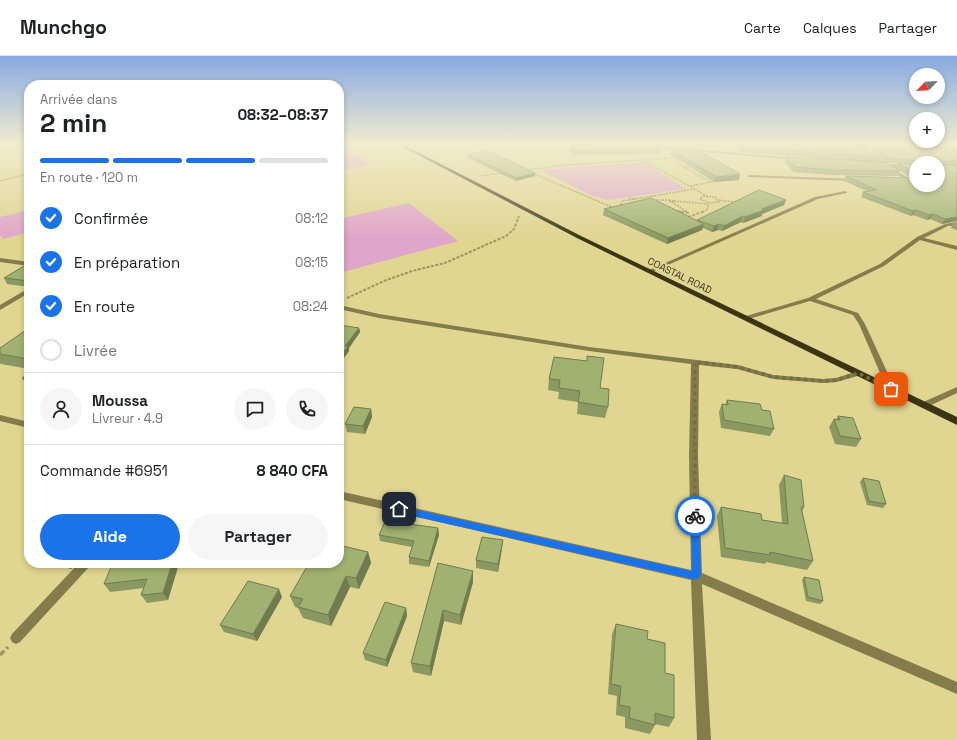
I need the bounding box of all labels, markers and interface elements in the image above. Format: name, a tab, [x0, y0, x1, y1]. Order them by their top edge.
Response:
text: Munchgo	[20, 15, 107, 40]
text: Carte	[744, 19, 781, 37]
text: Calques	[803, 19, 857, 37]
text: Partager	[879, 19, 937, 37]
north arrow	[909, 68, 945, 104]
map controls	[909, 68, 945, 192]
text: Arrivée dans	[40, 91, 117, 108]
text: 08:32–08:37	[237, 105, 328, 124]
text: 2 min	[40, 106, 107, 140]
button: +	[909, 112, 945, 148]
button: −	[909, 156, 945, 192]
text: En route · 120 m	[40, 169, 138, 186]
icon: check	[40, 207, 62, 229]
text: Confirmée	[74, 209, 148, 228]
text: 08:12	[295, 210, 328, 227]
icon: check	[40, 251, 62, 273]
text: En préparation	[74, 253, 180, 272]
text: 08:15	[295, 254, 328, 271]
street label: COASTAL ROAD	[645, 254, 714, 297]
icon: check	[40, 295, 62, 317]
text: En route	[74, 297, 135, 316]
text: 08:24	[293, 298, 328, 315]
text: Livrée	[74, 341, 117, 360]
pin	[874, 372, 908, 406]
icon: bag	[880, 378, 902, 400]
button: person	[40, 388, 82, 430]
button: chat	[234, 388, 276, 430]
button: phone	[286, 388, 328, 430]
text: Moussa	[92, 391, 148, 410]
text: Livreur · 4.9	[92, 410, 163, 427]
text: Commande #6951	[40, 461, 168, 480]
text: 8 840 CFA	[257, 461, 328, 480]
pin	[382, 492, 416, 526]
courier	[675, 496, 715, 536]
icon: home	[388, 498, 410, 520]
icon: bike	[684, 505, 706, 527]
button: Aide	[40, 514, 180, 560]
button: Partager	[188, 514, 328, 560]

